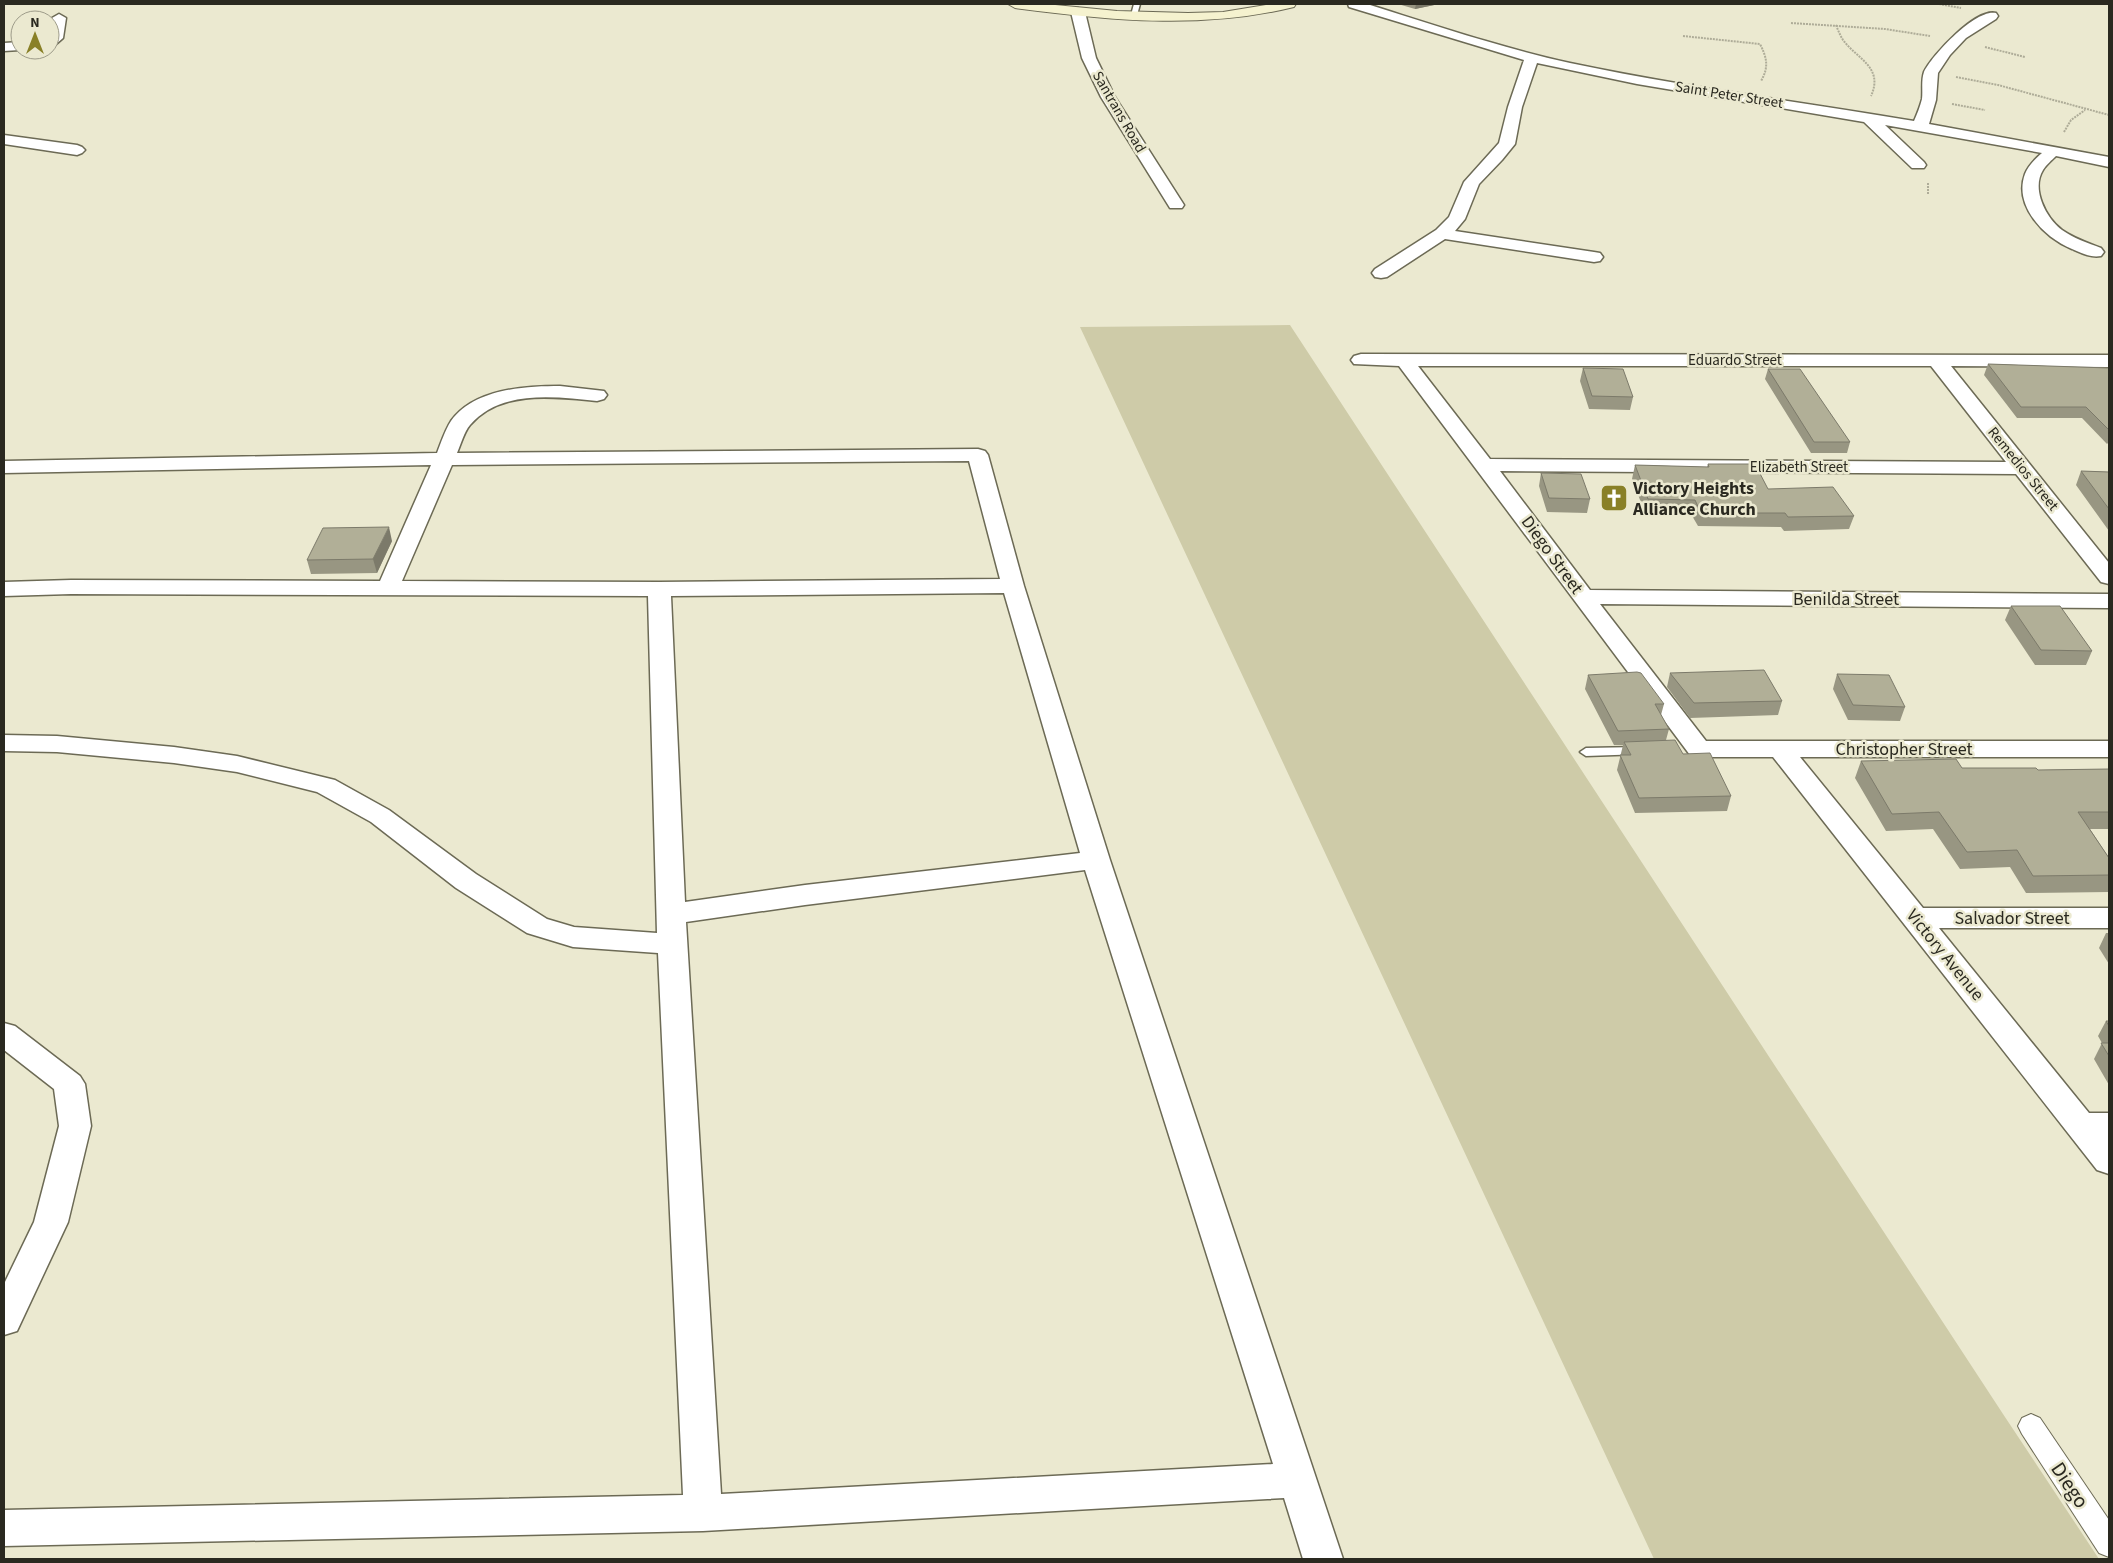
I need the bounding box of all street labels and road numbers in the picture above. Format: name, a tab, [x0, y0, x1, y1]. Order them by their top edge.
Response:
street label: Santrans Road	[1087, 67, 1151, 157]
street label: Saint Peter Street	[1673, 76, 1785, 114]
street label: Eduardo Street	[1688, 350, 1782, 371]
street label: Remedios Street	[1983, 422, 2063, 516]
street label: Elizabeth Street	[1750, 457, 1848, 478]
street label: Diego Street	[1515, 511, 1589, 599]
street label: Benilda Street	[1793, 587, 1899, 612]
street label: Christopher Street	[1835, 737, 1973, 762]
street label: Victory Avenue	[1900, 904, 1990, 1006]
street label: Salvador Street	[1954, 906, 2070, 931]
street label: Diego	[2044, 1456, 2096, 1514]

